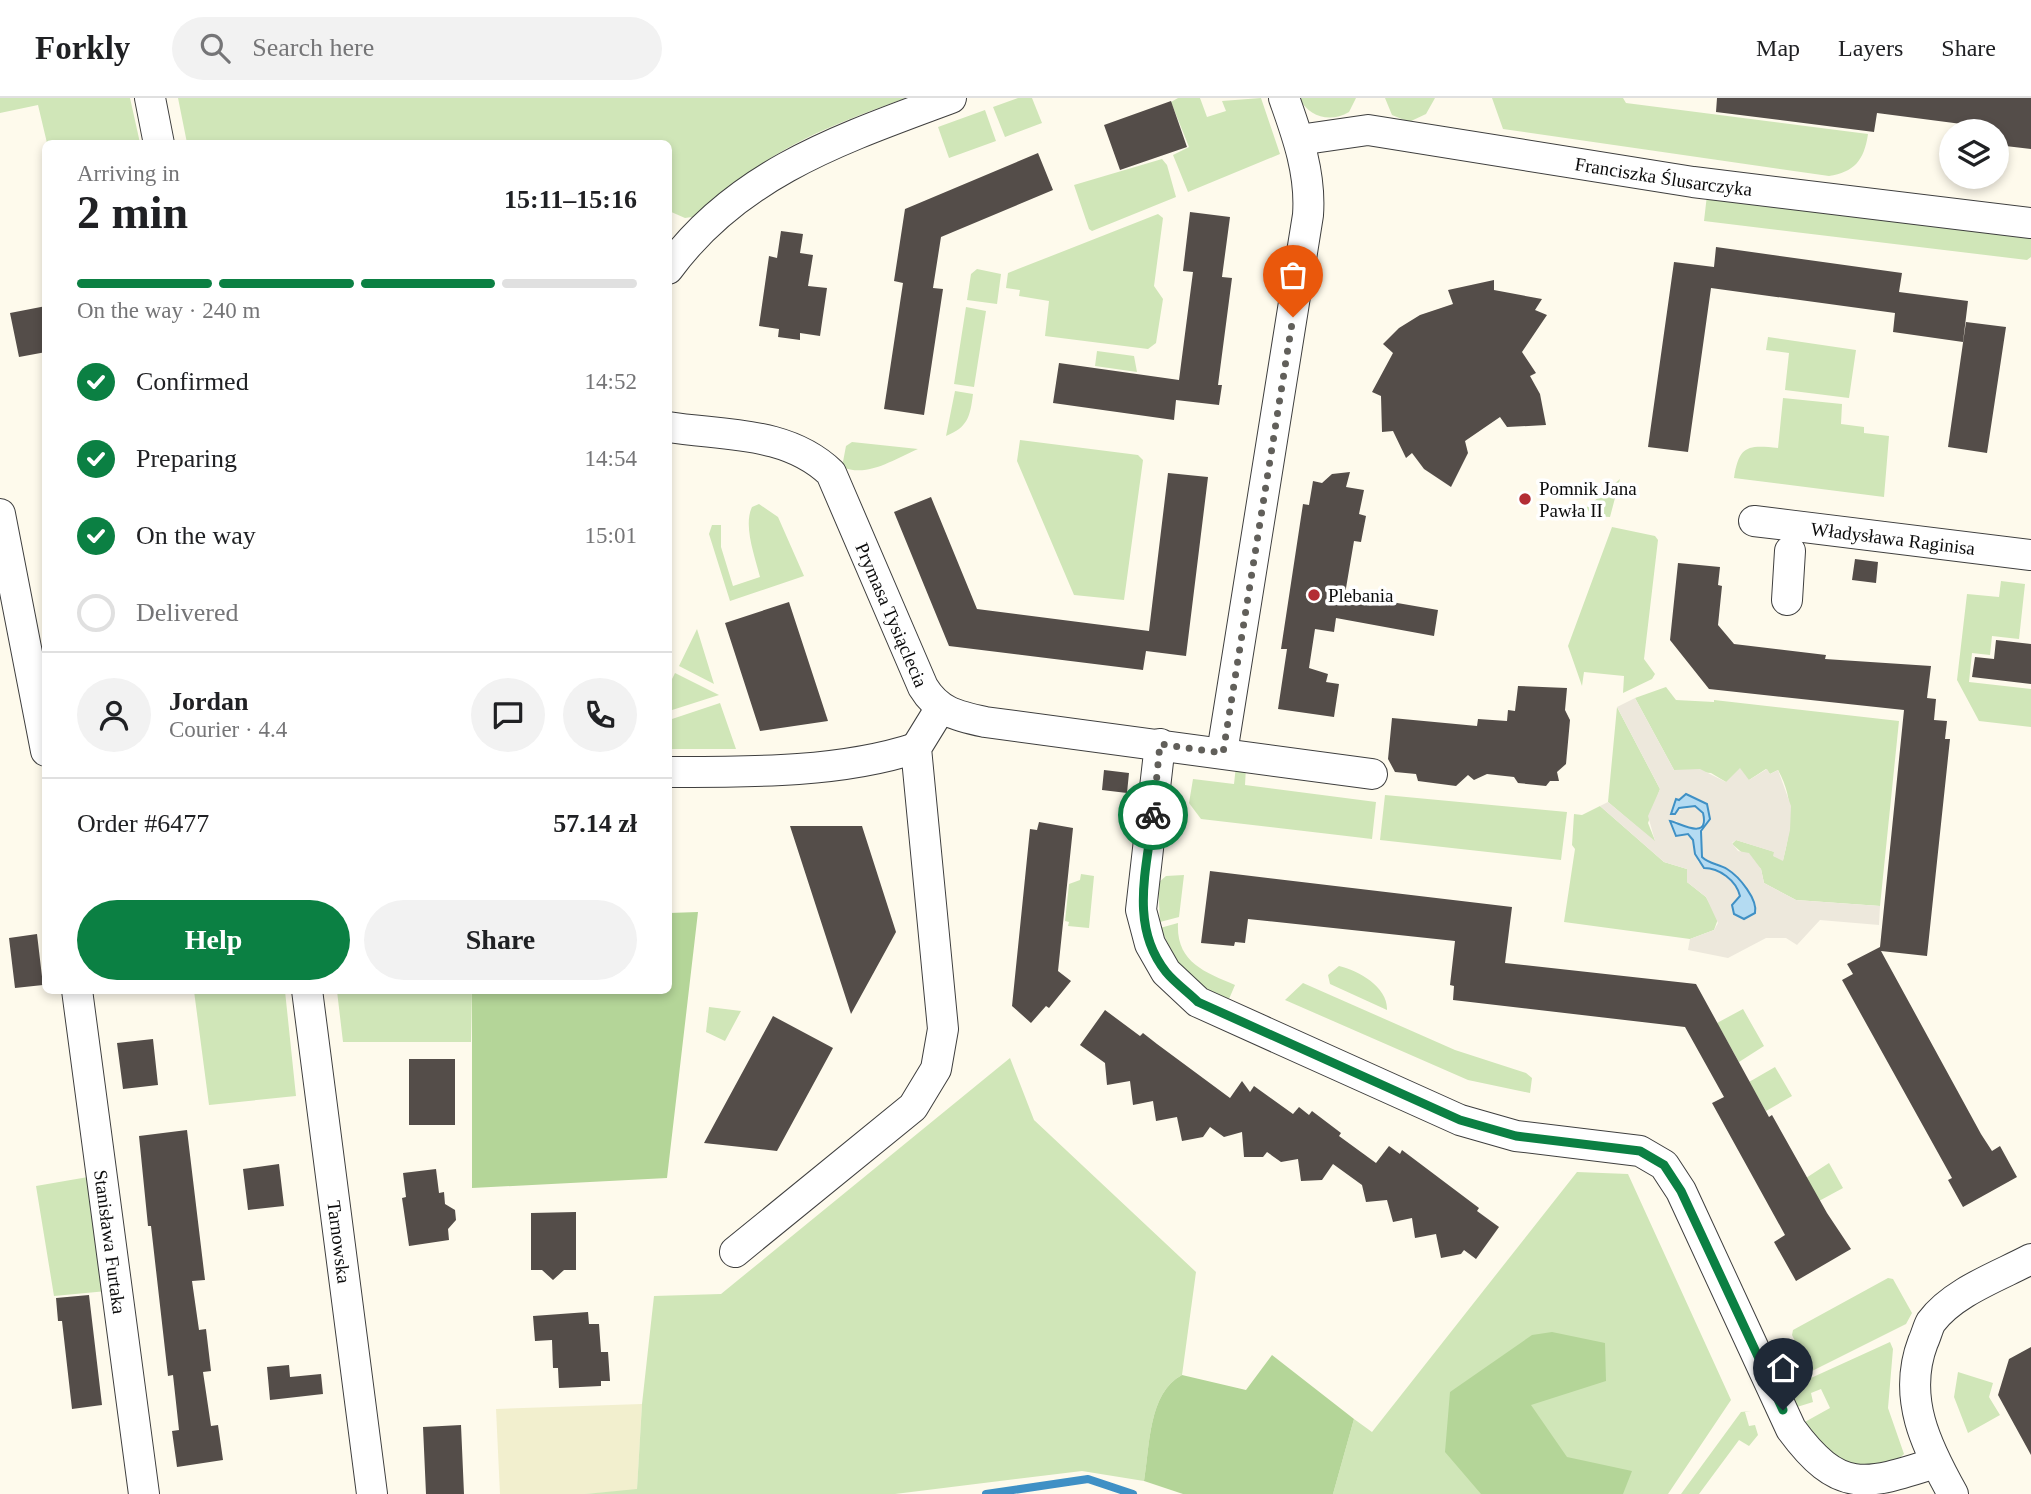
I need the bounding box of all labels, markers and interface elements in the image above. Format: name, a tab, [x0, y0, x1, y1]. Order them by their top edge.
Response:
search box	[172, 17, 662, 80]
icon: search	[196, 29, 234, 67]
text: Forkly	[35, 30, 130, 66]
text: Search here	[252, 33, 374, 62]
text: Map	[1756, 35, 1800, 61]
text: Layers	[1838, 35, 1903, 61]
text: Share	[1941, 35, 1996, 61]
map controls	[1939, 119, 2009, 189]
button: layers	[1939, 119, 2009, 189]
street label: Franciszka Ślusarczyka	[1573, 153, 1754, 200]
text: Arriving in	[77, 161, 180, 186]
text: 15:11–15:16	[504, 185, 637, 214]
text: 2 min	[77, 187, 188, 238]
pin	[1263, 245, 1323, 317]
icon: bag	[1274, 256, 1312, 294]
text: On the way · 240 m	[77, 298, 260, 323]
icon: check	[77, 363, 115, 401]
text: Confirmed	[136, 367, 249, 396]
text: 14:52	[585, 369, 637, 394]
icon: check	[77, 440, 115, 478]
text: Preparing	[136, 444, 237, 473]
text: 14:54	[585, 446, 637, 471]
place label: Pomnik Jana Pawła II	[1539, 478, 1637, 521]
marker: Pomnik Jana Pawła II	[1517, 491, 1533, 507]
icon: check	[77, 517, 115, 555]
street label: Władysława Raginisa	[1810, 518, 1977, 559]
text: On the way	[136, 521, 256, 550]
text: 15:01	[585, 523, 637, 548]
street label: Prymasa Tysiąclecia	[851, 540, 932, 691]
place label: Plebania	[1328, 585, 1394, 606]
marker: Plebania	[1306, 587, 1322, 603]
text: Delivered	[136, 598, 239, 627]
button: person	[77, 678, 151, 752]
button: chat	[471, 678, 545, 752]
button: phone	[563, 678, 637, 752]
text: Jordan	[169, 687, 248, 716]
text: Courier · 4.4	[169, 717, 287, 742]
courier	[1118, 780, 1188, 850]
icon: bike	[1134, 796, 1172, 834]
text: Order #6477	[77, 809, 209, 838]
text: 57.14 zł	[553, 809, 637, 838]
button: Help	[77, 900, 350, 980]
button: Share	[364, 900, 637, 980]
street label: Stanisława Furtaka	[90, 1169, 130, 1316]
street label: Tarnowska	[323, 1199, 355, 1285]
pin	[1753, 1338, 1813, 1410]
icon: home	[1764, 1349, 1802, 1387]

